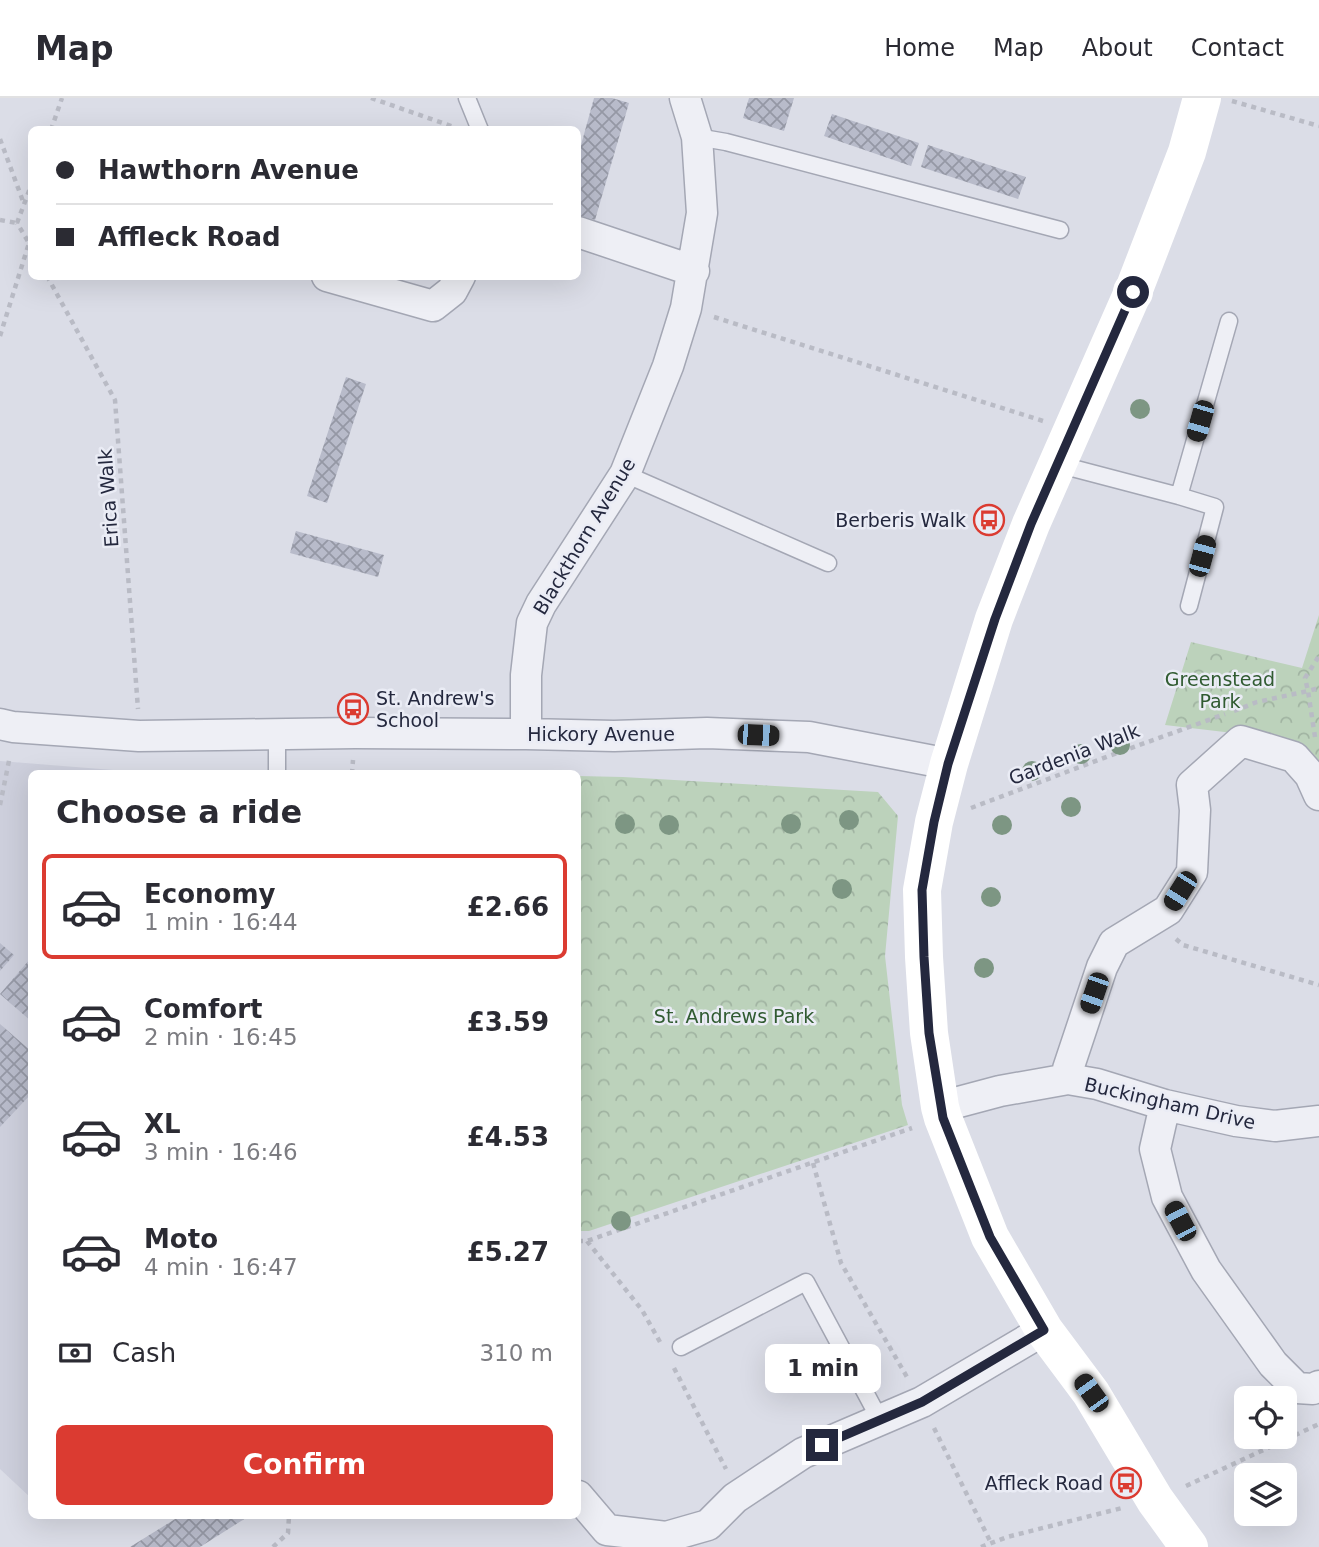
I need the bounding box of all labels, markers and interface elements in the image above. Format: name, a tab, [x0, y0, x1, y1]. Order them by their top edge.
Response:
text: Map	[35, 29, 114, 68]
text: Home	[884, 34, 955, 62]
text: Map	[993, 34, 1044, 62]
text: About	[1082, 34, 1153, 62]
text: Contact	[1191, 34, 1284, 62]
text: Hawthorn Avenue	[98, 155, 359, 185]
text: Affleck Road	[98, 222, 281, 252]
route start	[1117, 276, 1149, 308]
car	[1185, 398, 1216, 444]
street label: Erica Walk	[94, 448, 122, 548]
street label: Blackthorn Avenue	[529, 454, 639, 618]
bus stop icon: Berberis Walk	[972, 503, 1006, 537]
place label: Berberis Walk	[835, 509, 966, 531]
car	[1187, 533, 1218, 579]
park label: Greenstead Park	[1165, 668, 1275, 712]
place label: St. Andrew's School	[376, 687, 494, 731]
bus stop icon: St. Andrew's School	[336, 692, 370, 726]
street label: Gardenia Walk	[1006, 719, 1142, 789]
street label: Hickory Avenue	[527, 723, 675, 745]
car	[737, 724, 780, 746]
text: Choose a ride	[56, 793, 302, 831]
car	[1160, 868, 1201, 914]
icon: car	[60, 875, 123, 938]
text: Economy	[144, 879, 275, 909]
text: £2.66	[467, 892, 549, 922]
text: 1 min · 16:44	[144, 909, 298, 935]
car	[1078, 970, 1111, 1016]
icon: car	[60, 990, 123, 1053]
text: Comfort	[144, 994, 262, 1024]
park label: St. Andrews Park	[654, 1005, 814, 1027]
text: £3.59	[467, 1007, 549, 1037]
text: 2 min · 16:45	[144, 1024, 298, 1050]
street label: Buckingham Drive	[1082, 1073, 1258, 1133]
icon: car	[60, 1105, 123, 1168]
text: XL	[144, 1109, 181, 1139]
text: £4.53	[467, 1122, 549, 1152]
text: 3 min · 16:46	[144, 1139, 298, 1165]
car	[1161, 1198, 1200, 1244]
icon: car	[60, 1220, 123, 1283]
text: Moto	[144, 1224, 218, 1254]
text: £5.27	[467, 1237, 549, 1267]
text: 4 min · 16:47	[144, 1254, 298, 1280]
icon: cash	[56, 1334, 94, 1372]
text: Cash	[112, 1338, 176, 1368]
text: 310 m	[479, 1340, 553, 1366]
callout: 1 min	[764, 1344, 880, 1392]
text: 1 min	[787, 1355, 859, 1381]
car	[1071, 1370, 1112, 1416]
map controls	[1234, 1386, 1297, 1526]
button: locate	[1234, 1386, 1297, 1449]
button: Confirm	[56, 1425, 553, 1505]
route end	[806, 1429, 838, 1461]
button: layers	[1234, 1463, 1297, 1526]
bus stop icon: Affleck Road	[1109, 1466, 1143, 1500]
place label: Affleck Road	[985, 1472, 1103, 1494]

